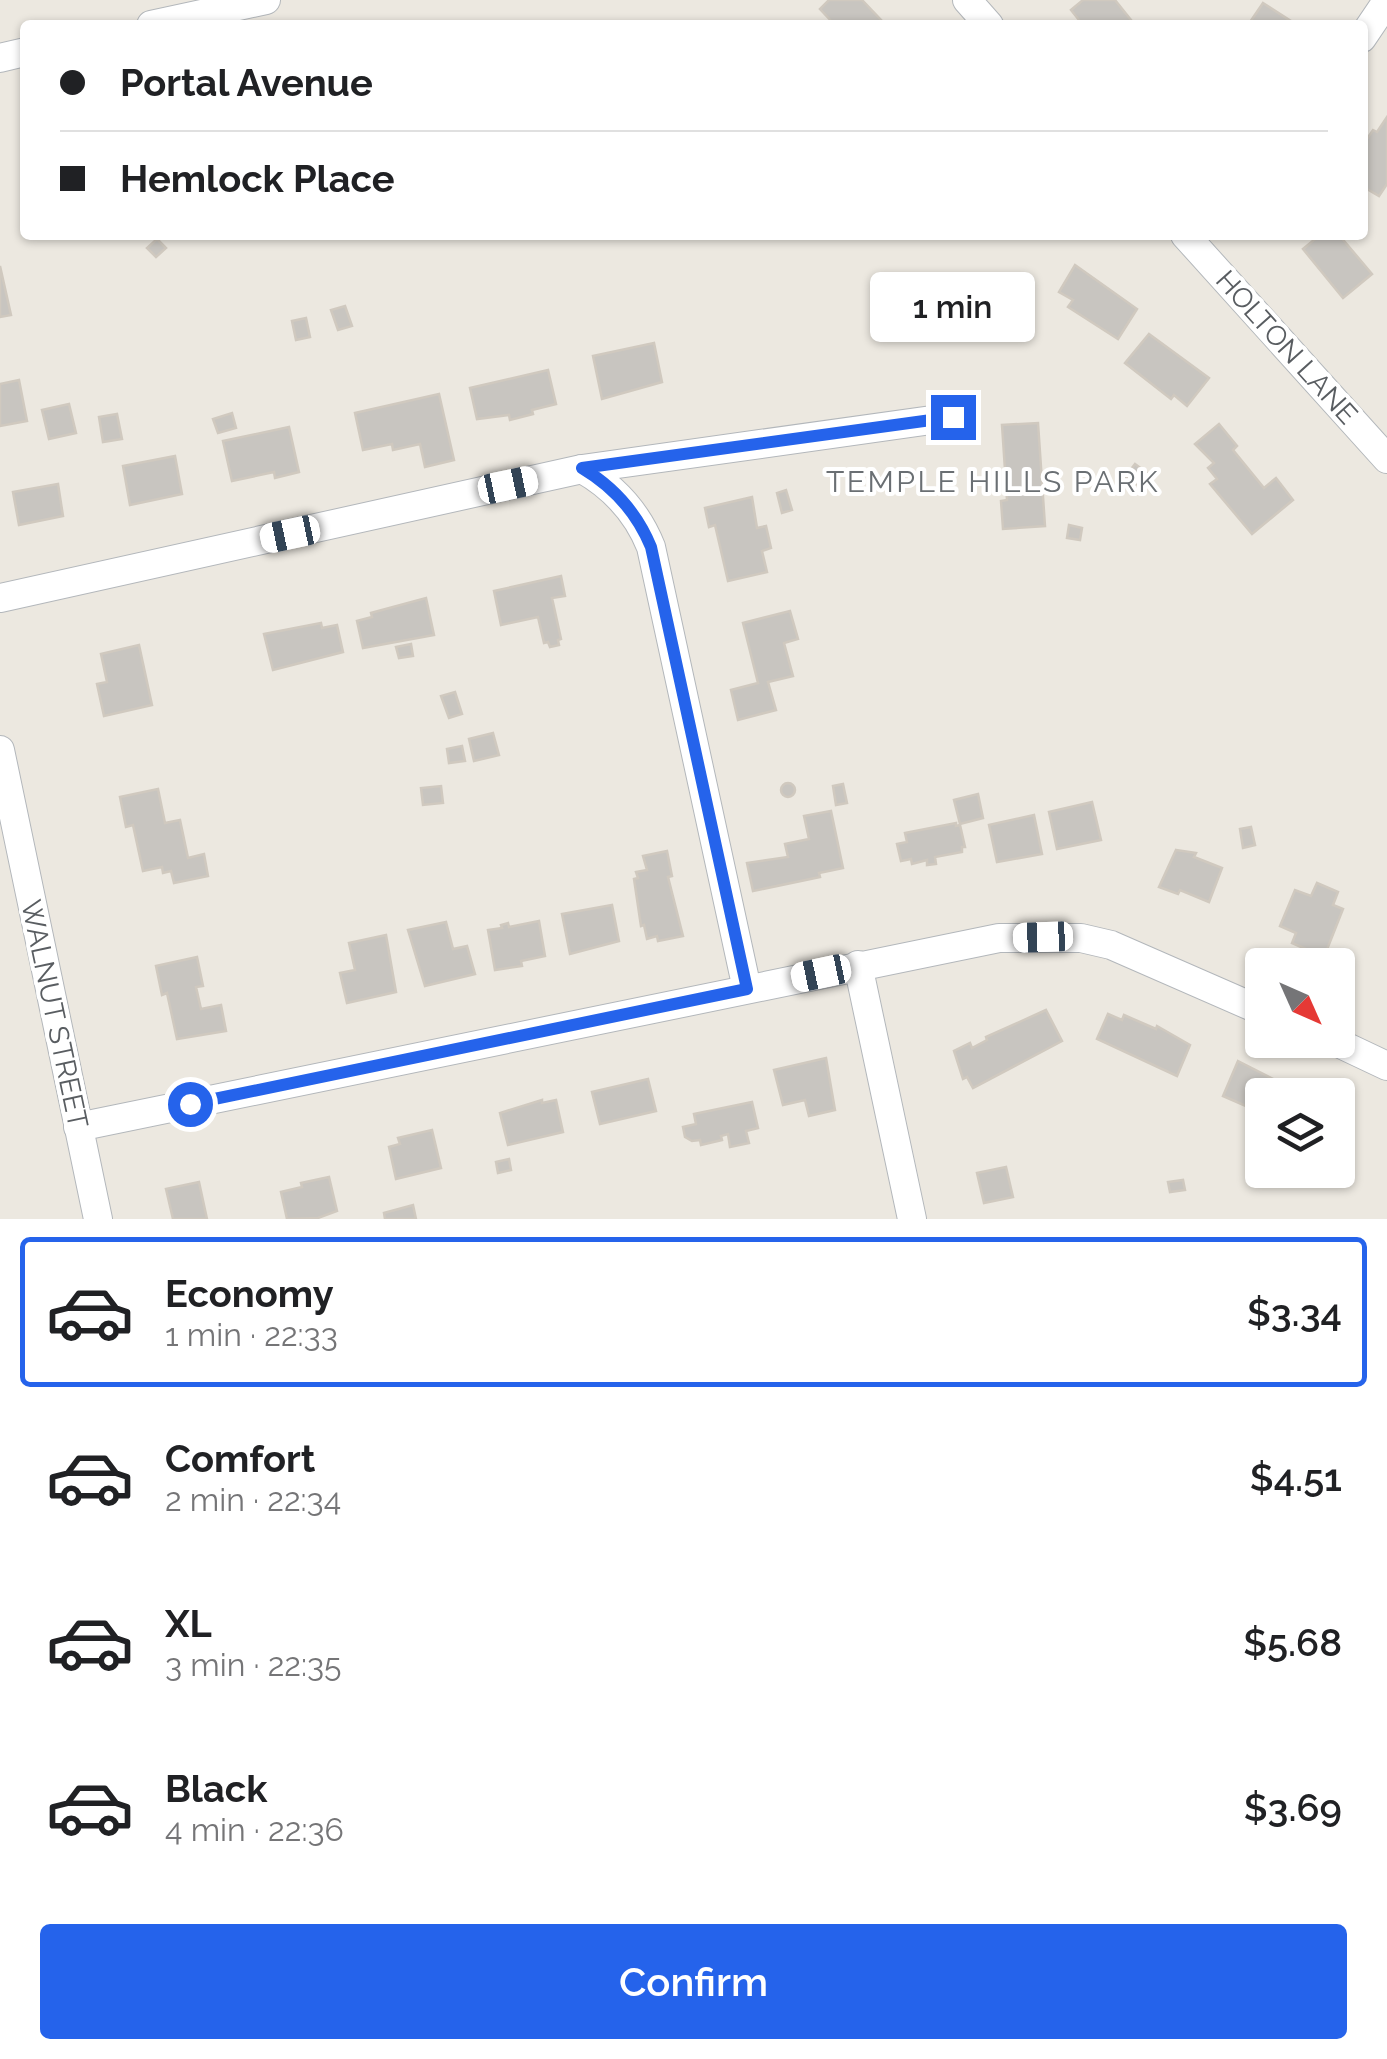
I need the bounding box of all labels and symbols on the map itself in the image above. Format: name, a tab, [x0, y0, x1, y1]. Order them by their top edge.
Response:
street label: HOLTON LANE	[1209, 264, 1364, 431]
callout: 1 min	[870, 272, 1036, 342]
route end	[931, 395, 976, 440]
car	[476, 464, 540, 506]
district label: TEMPLE HILLS PARK	[826, 464, 1160, 499]
car	[258, 513, 322, 555]
street label: WALNUT STREET	[14, 897, 95, 1131]
car	[1012, 921, 1074, 953]
north arrow	[1245, 948, 1355, 1058]
car	[789, 952, 853, 994]
route start	[168, 1082, 213, 1127]

